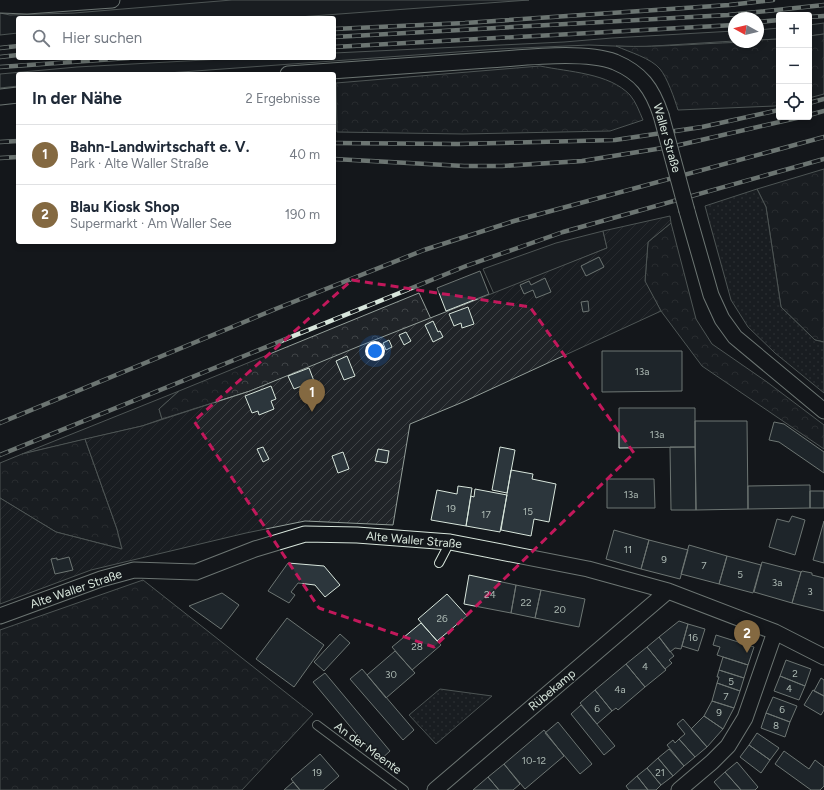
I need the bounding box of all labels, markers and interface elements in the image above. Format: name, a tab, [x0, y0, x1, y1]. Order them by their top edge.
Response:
north arrow	[728, 12, 764, 48]
map controls	[776, 12, 812, 120]
button: +	[776, 12, 812, 48]
search box	[16, 16, 336, 60]
icon: search	[30, 27, 52, 49]
text: Hier suchen	[62, 29, 142, 47]
button: −	[776, 48, 812, 84]
button: locate	[776, 84, 812, 120]
text: In der Nähe	[32, 88, 122, 108]
text: 2 Ergebnisse	[246, 91, 320, 106]
street label: Waller Straße	[650, 102, 684, 175]
text: Bahn-Landwirtschaft e. V.	[70, 138, 249, 156]
text: 1	[42, 147, 48, 162]
text: 40 m	[289, 147, 320, 162]
text: Park · Alte Waller Straße	[70, 156, 209, 171]
text: Blau Kiosk Shop	[70, 198, 180, 216]
text: 2	[41, 207, 49, 222]
text: 190 m	[285, 207, 320, 222]
text: Supermarkt · Am Waller See	[70, 216, 232, 231]
your location	[365, 341, 385, 361]
house number: 13a	[635, 365, 649, 378]
pin: 1	[299, 379, 325, 412]
house number: 13a	[650, 428, 664, 441]
house number: 13a	[624, 488, 638, 501]
house number: 19	[446, 502, 456, 515]
house number: 15	[523, 505, 533, 518]
house number: 17	[481, 508, 491, 521]
street label: Alte Waller Straße	[365, 529, 463, 551]
house number: 11	[624, 543, 632, 556]
house number: 9	[661, 553, 667, 566]
house number: 7	[701, 559, 707, 572]
street label: Alte Waller Straße	[28, 567, 124, 611]
house number: 5	[737, 568, 743, 581]
house number: 3a	[772, 576, 782, 589]
house number: 3	[807, 585, 813, 598]
house number: 24	[484, 588, 496, 601]
house number: 22	[520, 596, 532, 609]
house number: 20	[554, 603, 566, 616]
house number: 26	[436, 612, 448, 625]
pin: 2	[734, 620, 760, 653]
house number: 16	[688, 631, 698, 644]
house number: 28	[411, 640, 423, 653]
house number: 4	[642, 660, 648, 673]
street label: Rübekamp	[526, 666, 578, 714]
house number: 2	[792, 667, 798, 680]
house number: 30	[385, 668, 397, 681]
house number: 5	[728, 675, 734, 688]
house number: 4	[786, 682, 792, 695]
house number: 4a	[614, 683, 626, 696]
house number: 7	[723, 690, 729, 703]
house number: 6	[594, 702, 600, 715]
house number: 6	[779, 703, 785, 716]
house number: 9	[716, 706, 722, 719]
street label: An der Meente	[332, 719, 405, 777]
house number: 8	[773, 719, 779, 732]
house number: 10-12	[522, 754, 546, 767]
house number: 19	[312, 766, 322, 779]
house number: 21	[655, 766, 665, 779]

